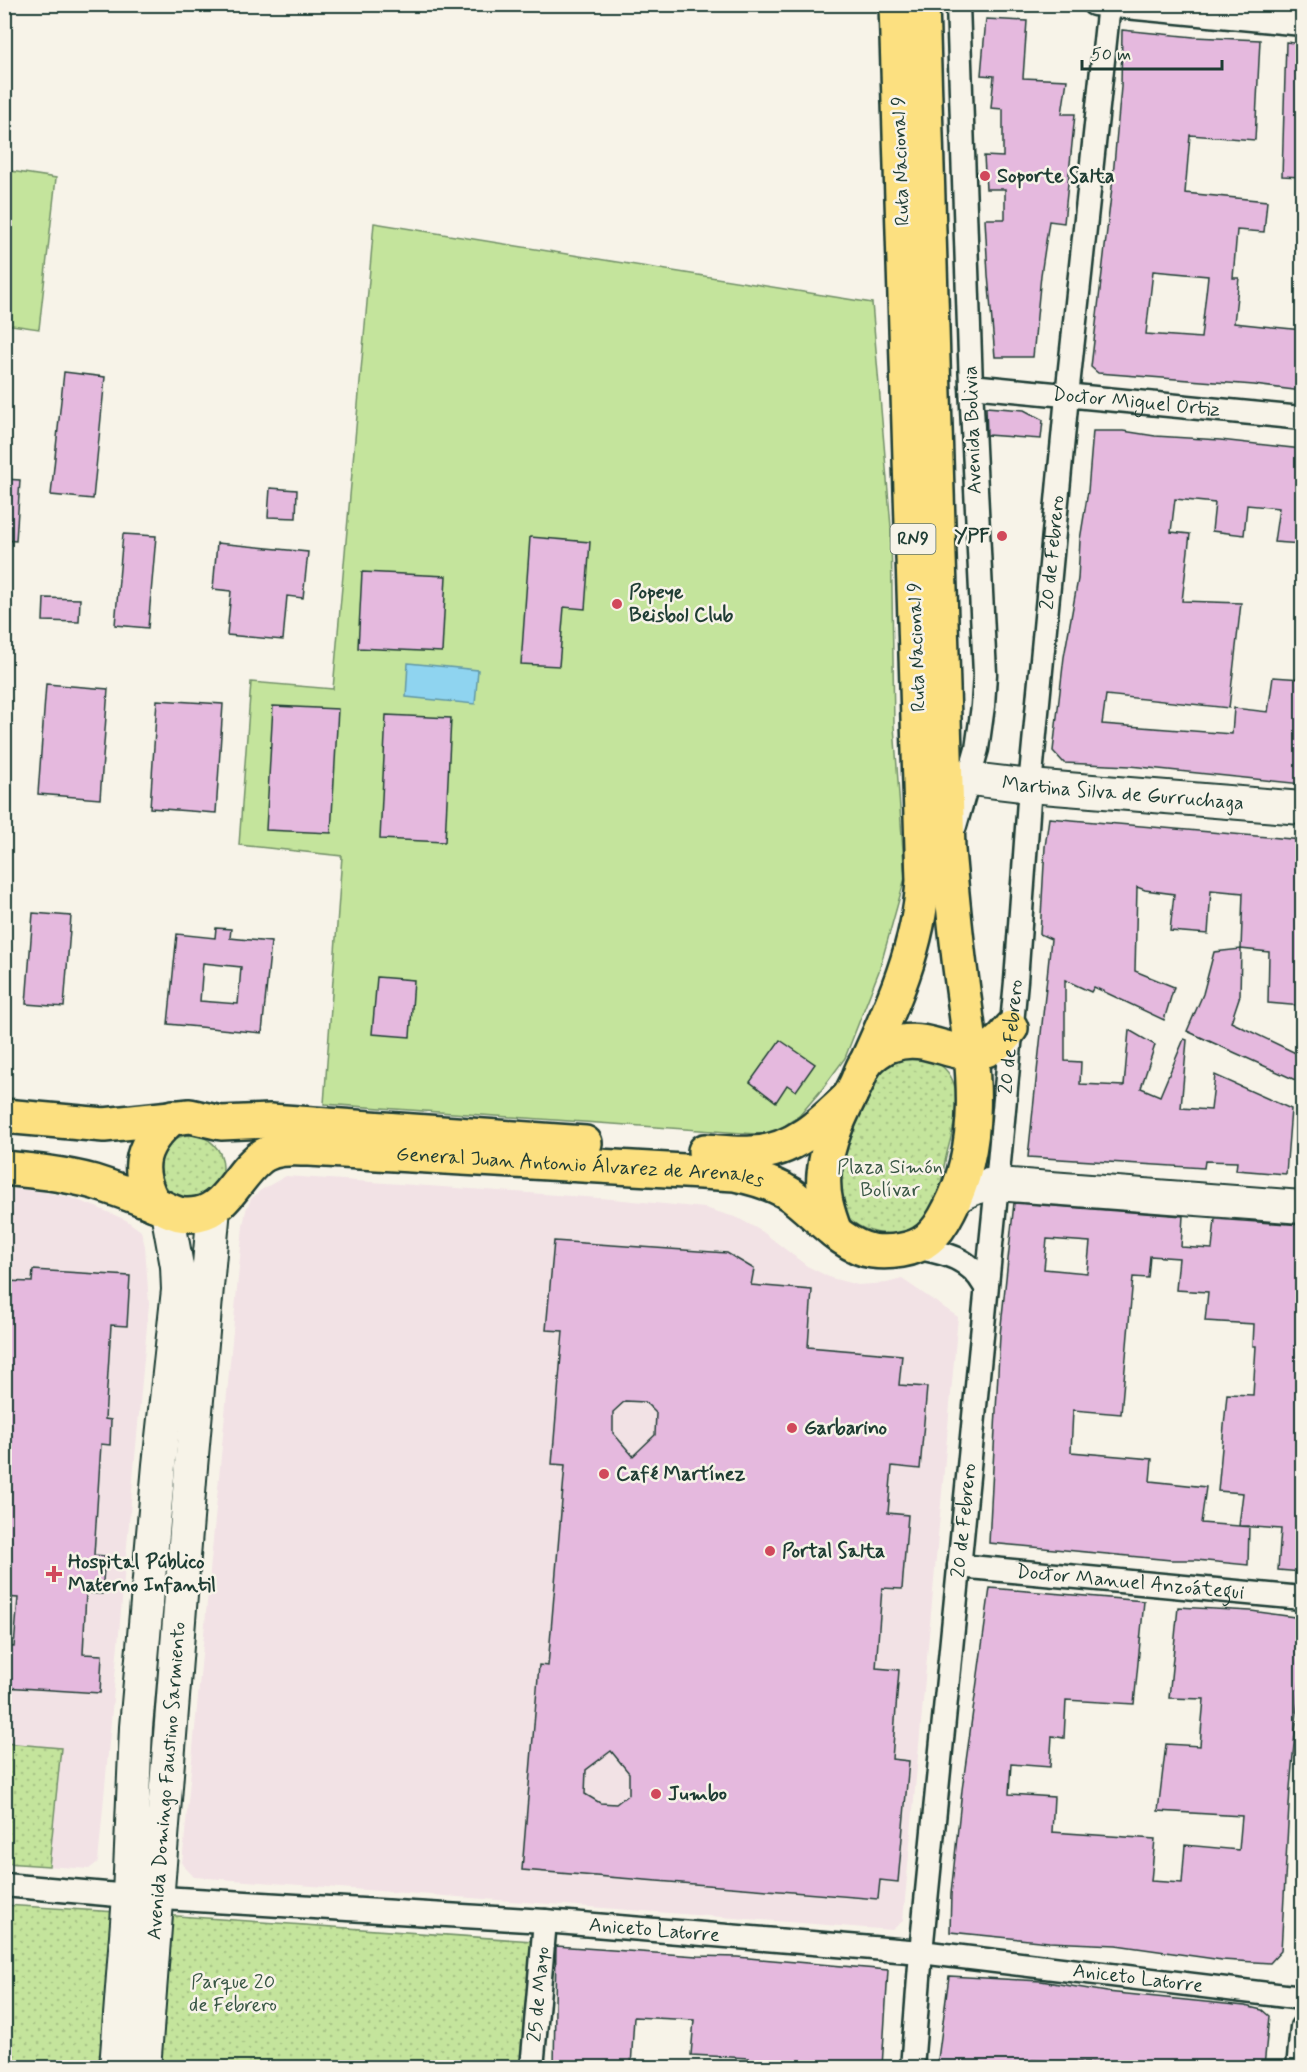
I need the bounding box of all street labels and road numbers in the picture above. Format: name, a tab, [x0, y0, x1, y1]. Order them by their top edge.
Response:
street label: Ruta Nacional 9	[885, 95, 917, 226]
street label: Avenida Bolivia	[957, 365, 989, 495]
street label: Doctor Miguel Ortiz	[1051, 380, 1222, 424]
street label: 20 de Febrero	[1033, 494, 1071, 611]
road number: RN9	[890, 524, 936, 554]
street label: Ruta Nacional 9	[901, 581, 933, 712]
street label: Martina Silva de Gurruchaga	[1001, 769, 1245, 817]
street label: 20 de Febrero	[992, 978, 1030, 1095]
street label: General Juan Antonio Álvarez de Arenales	[395, 1141, 768, 1194]
street label: 20 de Febrero	[945, 1462, 983, 1579]
street label: Doctor Manuel Anzoátegui	[1015, 1558, 1245, 1607]
street label: Avenida Domingo Faustino Sarmiento	[141, 1621, 192, 1941]
street label: Aniceto Latorre	[588, 1911, 721, 1949]
street label: 25 de Mayo	[521, 1945, 556, 2043]
street label: Aniceto Latorre	[1071, 1957, 1205, 1999]

